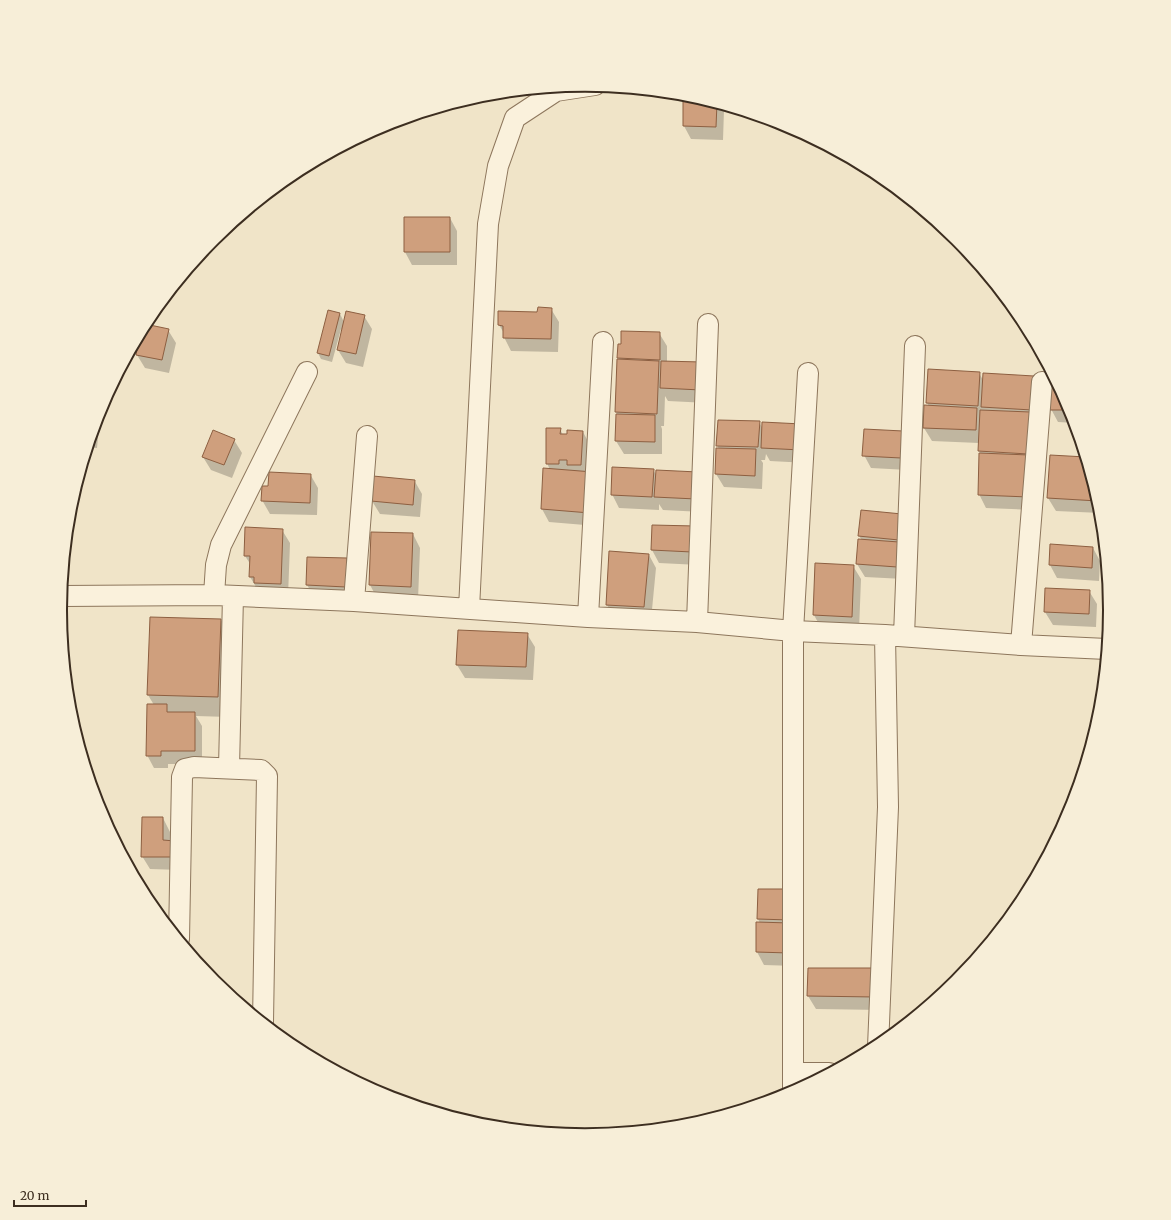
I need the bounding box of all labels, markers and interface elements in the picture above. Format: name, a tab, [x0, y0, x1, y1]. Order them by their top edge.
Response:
scale bar	[14, 1182, 86, 1208]
text: 20 m	[20, 1188, 49, 1203]

